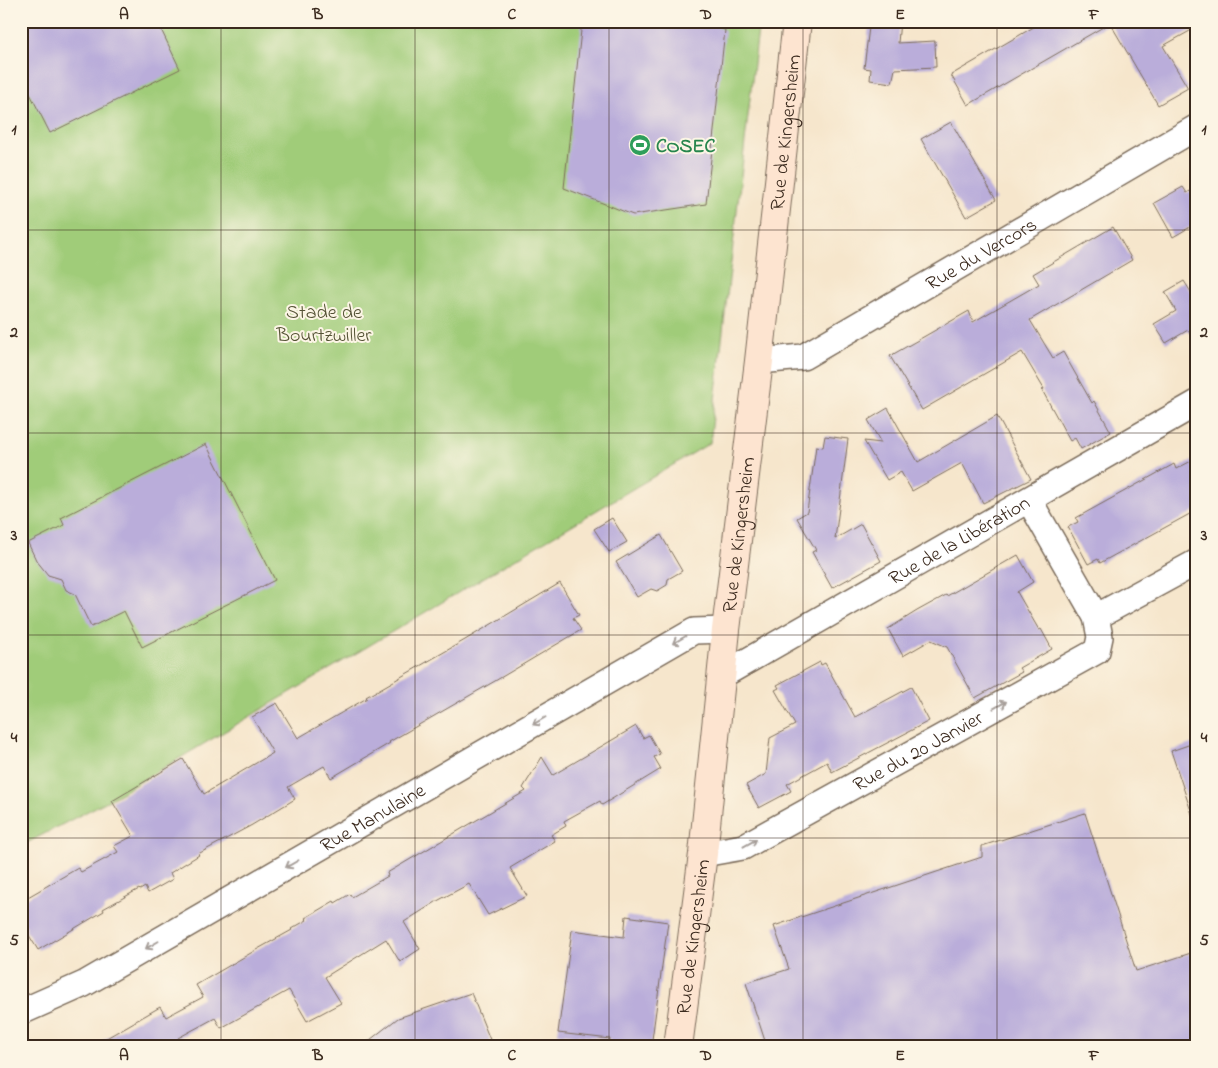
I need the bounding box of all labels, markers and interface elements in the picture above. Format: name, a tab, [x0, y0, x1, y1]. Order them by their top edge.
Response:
text: A	[119, 3, 129, 27]
text: B	[312, 3, 324, 27]
text: C	[508, 3, 517, 27]
text: D	[699, 3, 712, 27]
text: E	[895, 3, 905, 27]
text: F	[1088, 3, 1100, 27]
street label: Rue de Kingersheim	[764, 53, 810, 212]
text: 1	[11, 118, 17, 142]
text: 1	[1201, 118, 1207, 142]
sports icon: COSEC	[628, 133, 652, 157]
place label: COSEC	[656, 133, 715, 162]
street label: Rue du Vercors	[921, 212, 1043, 299]
park label: Stade de Bourtzwiller	[275, 299, 372, 351]
text: 2	[9, 321, 18, 345]
text: 2	[1199, 321, 1208, 345]
street label: Rue de Kingersheim	[716, 455, 764, 614]
street label: Rue de la Libération	[884, 490, 1036, 594]
text: 3	[10, 524, 18, 548]
text: 3	[1200, 524, 1208, 548]
one-way arrow	[672, 635, 687, 645]
one-way arrow	[992, 699, 1006, 709]
street label: Rue du 20 Janvier	[848, 705, 990, 800]
one-way arrow	[532, 717, 546, 727]
text: 4	[10, 726, 18, 750]
text: 4	[1200, 726, 1208, 750]
street label: Rue Manulaine	[316, 777, 432, 861]
one-way arrow	[743, 837, 757, 847]
street label: Rue de Kingersheim	[670, 858, 719, 1017]
one-way arrow	[285, 859, 300, 869]
text: 5	[9, 929, 19, 953]
text: 5	[1199, 929, 1209, 953]
one-way arrow	[145, 941, 159, 951]
text: A	[119, 1044, 129, 1068]
text: B	[312, 1044, 324, 1068]
text: C	[508, 1044, 517, 1068]
text: D	[699, 1044, 712, 1068]
text: E	[895, 1044, 905, 1068]
text: F	[1088, 1044, 1100, 1068]

